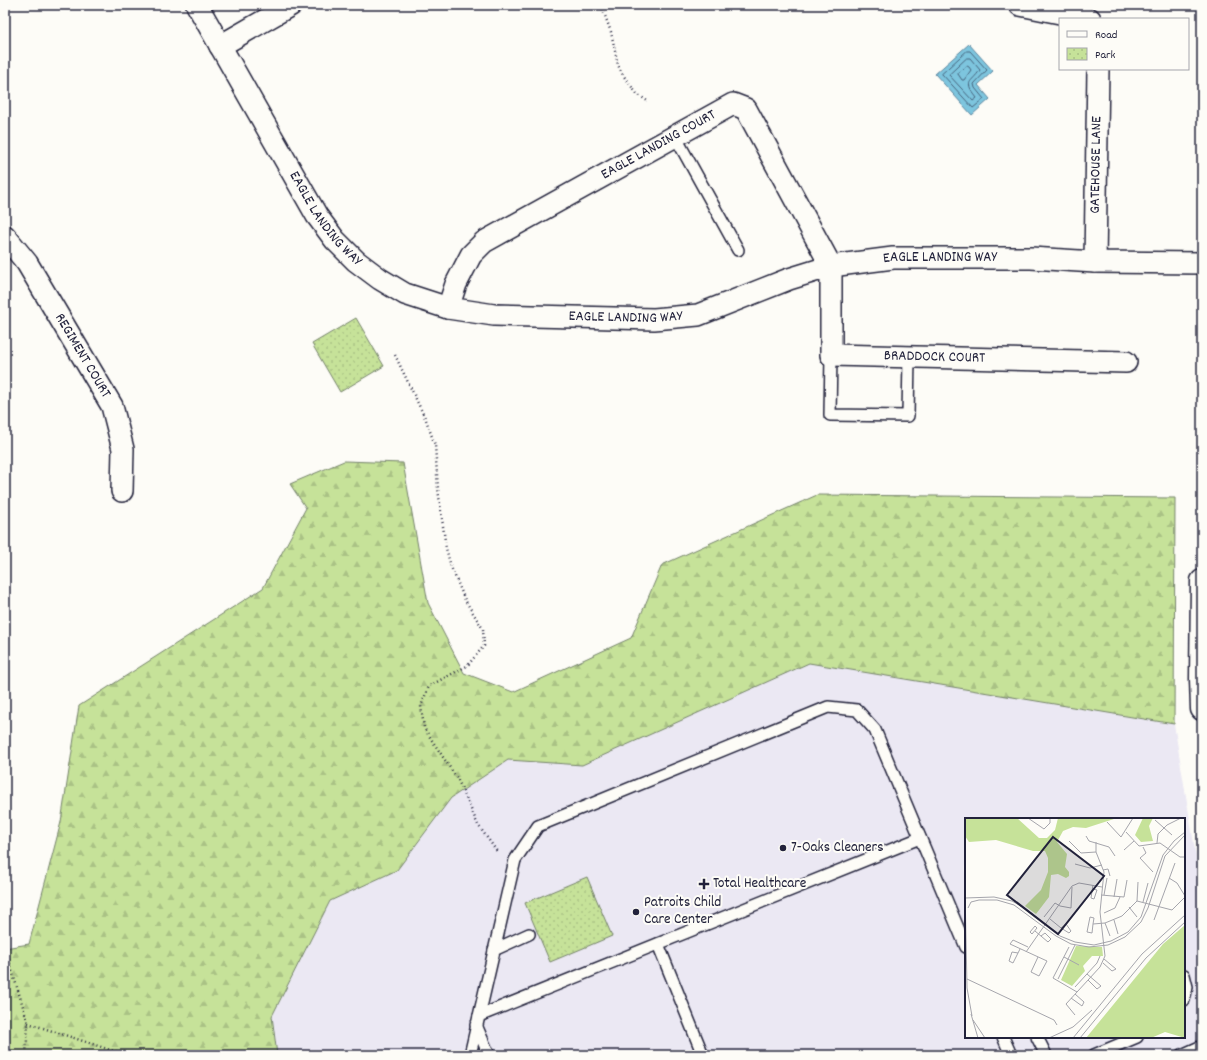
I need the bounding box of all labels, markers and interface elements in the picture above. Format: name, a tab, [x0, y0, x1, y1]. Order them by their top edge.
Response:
legend	[1059, 18, 1189, 70]
text: Road	[1095, 27, 1117, 44]
text: Park	[1095, 47, 1116, 64]
street label: EAGLE LANDING COURT	[597, 105, 720, 186]
street label: GATEHOUSE LANE	[1085, 116, 1108, 214]
street label: EAGLE LANDING WAY	[283, 167, 367, 273]
street label: EAGLE LANDING WAY	[882, 247, 998, 270]
street label: EAGLE LANDING WAY	[568, 305, 684, 330]
street label: REGIMENT COURT	[48, 309, 116, 403]
street label: BRADDOCK COURT	[884, 345, 985, 370]
inset map	[965, 818, 1185, 1038]
place label: 7-Oaks Cleaners	[791, 837, 883, 859]
marker: 7-Oaks Cleaners	[778, 843, 788, 853]
place label: Total Healthcare	[713, 873, 807, 895]
marker: Total Healthcare	[698, 878, 710, 890]
place label: Patroits Child Care Center	[644, 892, 721, 931]
marker: Patroits Child Care Center	[631, 907, 641, 917]

